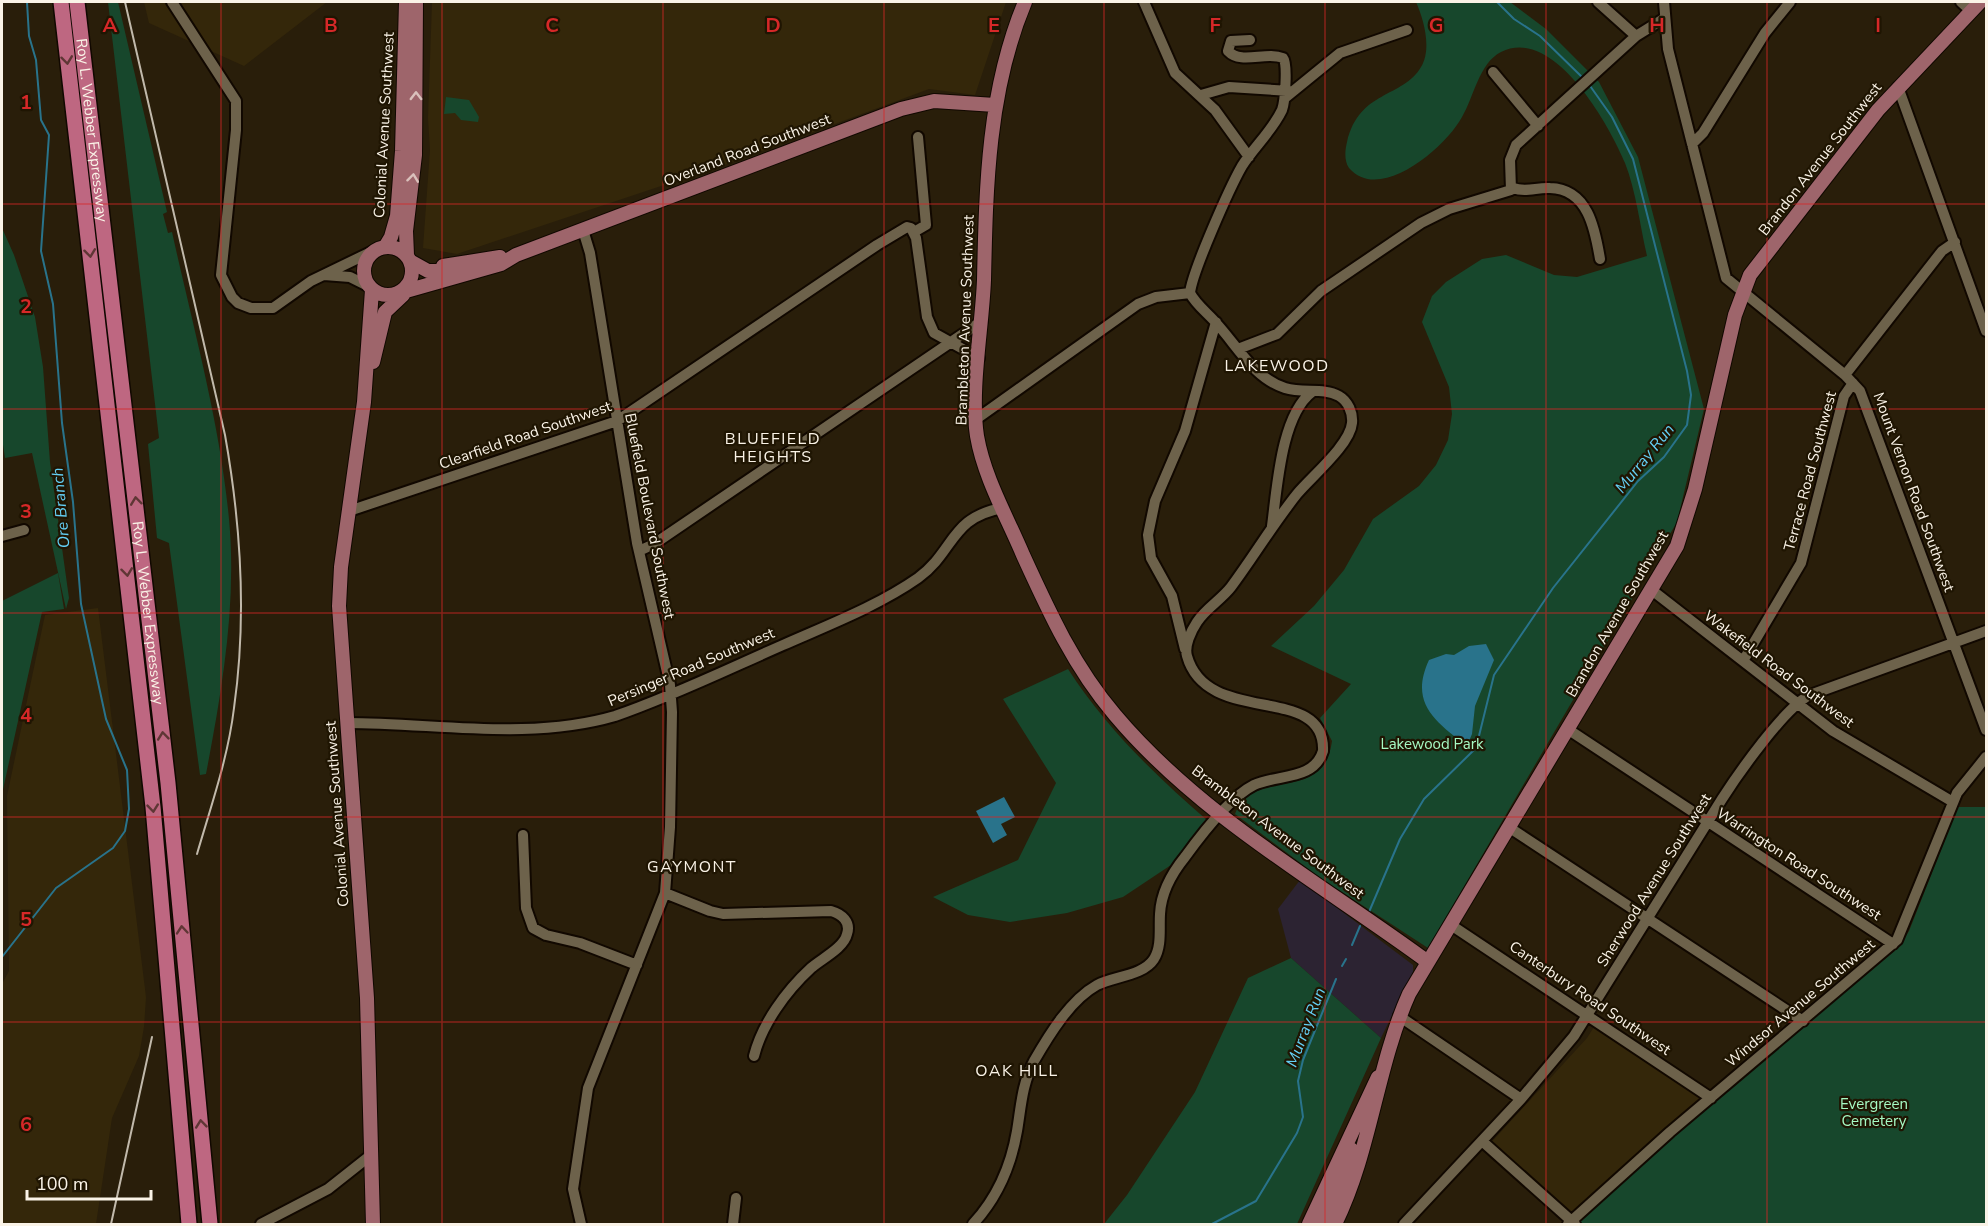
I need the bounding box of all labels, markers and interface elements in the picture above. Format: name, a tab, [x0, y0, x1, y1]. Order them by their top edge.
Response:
text: A	[103, 12, 118, 39]
text: B	[324, 12, 338, 39]
text: C	[545, 12, 559, 39]
text: D	[765, 12, 781, 39]
text: E	[988, 12, 1000, 39]
text: F	[1209, 12, 1221, 39]
text: G	[1429, 12, 1443, 39]
text: H	[1649, 12, 1665, 39]
text: I	[1875, 12, 1881, 39]
street label: Colonial Avenue Southwest	[369, 31, 399, 219]
street label: Roy L. Webber Expressway	[71, 37, 113, 223]
one-way arrow	[61, 55, 73, 64]
street label: Brandon Avenue Southwest	[1754, 78, 1886, 240]
text: 1	[20, 89, 32, 116]
one-way arrow	[410, 92, 422, 101]
street label: Overland Road Southwest	[661, 109, 834, 191]
one-way arrow	[406, 173, 418, 183]
street label: Brambleton Avenue Southwest	[951, 214, 979, 426]
one-way arrow	[83, 249, 96, 258]
text: 2	[20, 293, 32, 320]
district label: LAKEWOOD	[1224, 355, 1330, 377]
street label: Terrace Road Southwest	[1779, 388, 1841, 553]
street label: Mount Vernon Road Southwest	[1869, 390, 1960, 595]
street label: Clearfield Road Southwest	[436, 396, 614, 474]
street label: Bluefield Boulevard Southwest	[620, 411, 680, 621]
water label: Murray Run	[1610, 419, 1680, 498]
district label: BLUEFIELD HEIGHTS	[725, 428, 821, 468]
water label: Ore Branch	[47, 467, 75, 549]
one-way arrow	[130, 496, 143, 505]
text: 3	[20, 498, 32, 525]
street label: Roy L. Webber Expressway	[128, 520, 169, 706]
street label: Brandon Avenue Southwest	[1561, 527, 1673, 701]
one-way arrow	[120, 568, 133, 577]
street label: Wakefield Road Southwest	[1700, 606, 1859, 733]
street label: Persinger Road Southwest	[605, 623, 778, 711]
text: 4	[20, 702, 32, 729]
street label: Colonial Avenue Southwest	[320, 720, 353, 908]
one-way arrow	[157, 732, 170, 741]
park label: Lakewood Park	[1380, 734, 1484, 754]
street label: Brambleton Avenue Southwest	[1188, 761, 1369, 904]
street label: Sherwood Avenue Southwest	[1592, 789, 1716, 970]
one-way arrow	[147, 803, 159, 812]
street label: Warrington Road Southwest	[1713, 803, 1886, 925]
district label: GAYMONT	[647, 856, 737, 878]
text: 5	[20, 906, 32, 933]
one-way arrow	[176, 926, 189, 935]
street label: Windsor Avenue Southwest	[1721, 934, 1880, 1072]
street label: Canterbury Road Southwest	[1505, 936, 1675, 1060]
water label: Murray Run	[1281, 984, 1331, 1070]
district label: OAK HILL	[975, 1060, 1059, 1082]
park label: Evergreen Cemetery	[1840, 1094, 1908, 1131]
text: 6	[20, 1111, 32, 1138]
one-way arrow	[195, 1120, 208, 1129]
scale bar	[27, 1163, 152, 1201]
text: 100 m	[36, 1172, 88, 1196]

